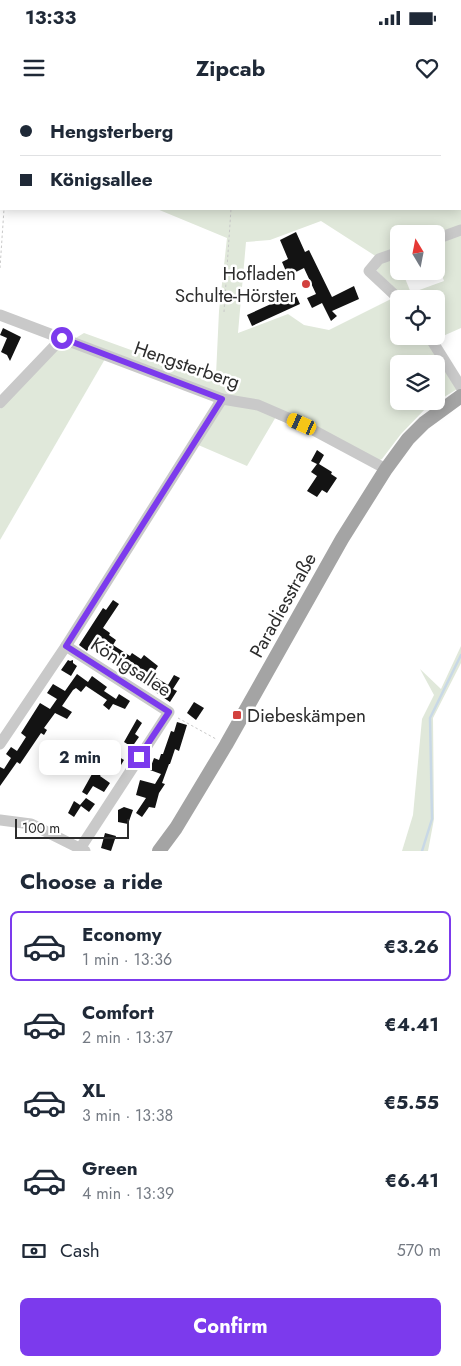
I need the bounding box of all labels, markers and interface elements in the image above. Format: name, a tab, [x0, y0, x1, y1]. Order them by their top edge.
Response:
text: 13:33	[25, 4, 76, 31]
text: Zipcab	[196, 52, 265, 84]
icon: menu	[20, 54, 48, 82]
icon: heart	[413, 54, 441, 82]
text: Hengsterberg	[50, 118, 173, 145]
text: Königsallee	[50, 166, 153, 193]
north arrow	[390, 225, 445, 280]
map controls	[390, 225, 445, 410]
place label: Hofladen Schulte-Hörster	[175, 260, 296, 309]
marker: Hofladen Schulte-Hörster	[300, 278, 312, 290]
button: locate	[390, 290, 445, 345]
route start	[51, 327, 73, 349]
street label: Hengsterberg	[130, 334, 244, 396]
button: layers	[390, 355, 445, 410]
car	[285, 411, 318, 437]
street label: Paradiesstraße	[243, 547, 323, 662]
street label: Königsallee	[85, 631, 177, 703]
place label: Diebeskämpen	[247, 702, 366, 729]
marker: Diebeskämpen	[231, 709, 243, 721]
callout: 2 min	[39, 740, 122, 774]
text: 2 min	[59, 746, 101, 769]
route end	[128, 746, 150, 768]
scale bar	[15, 816, 129, 839]
text: 100 m	[22, 818, 60, 838]
text: Choose a ride	[20, 865, 163, 897]
text: Economy	[82, 921, 162, 948]
icon: car	[22, 924, 67, 969]
text: €3.26	[384, 933, 439, 960]
text: 1 min · 13:36	[82, 948, 172, 971]
text: Comfort	[82, 999, 154, 1026]
icon: car	[22, 1002, 67, 1047]
text: €4.41	[384, 1011, 439, 1038]
text: 2 min · 13:37	[82, 1026, 173, 1049]
text: XL	[82, 1077, 105, 1104]
icon: car	[22, 1080, 67, 1125]
text: €5.55	[384, 1089, 439, 1116]
text: 3 min · 13:38	[82, 1104, 173, 1127]
text: Green	[82, 1155, 138, 1182]
icon: car	[22, 1158, 67, 1203]
text: €6.41	[385, 1167, 439, 1194]
text: 4 min · 13:39	[82, 1182, 174, 1205]
icon: cash	[20, 1237, 48, 1265]
text: Cash	[60, 1237, 100, 1264]
text: 570 m	[397, 1239, 441, 1262]
button: Confirm	[20, 1298, 441, 1356]

